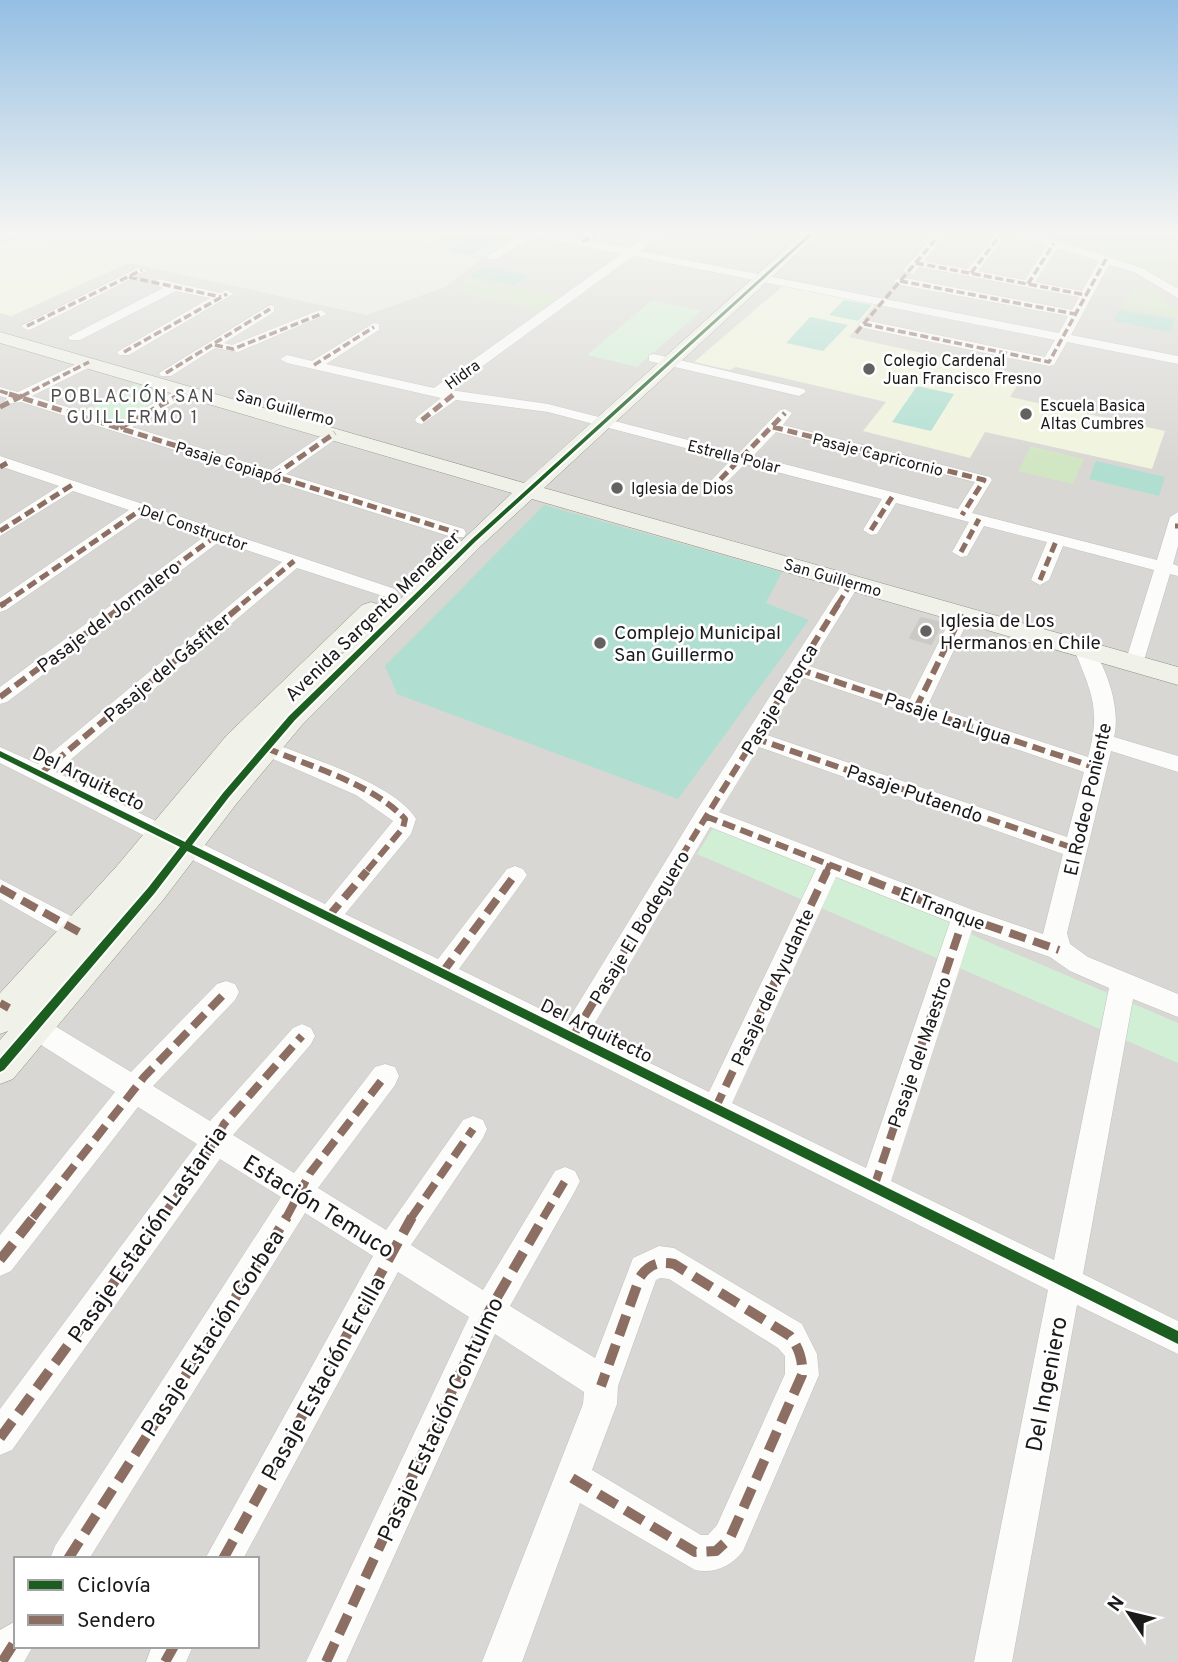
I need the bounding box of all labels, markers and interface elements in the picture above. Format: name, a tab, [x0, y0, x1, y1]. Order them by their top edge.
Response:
place label: Colegio Cardenal Juan Francisco Fresno	[883, 352, 1042, 390]
street label: Hidra	[442, 356, 485, 395]
marker: Colegio Cardenal Juan Francisco Fresno	[861, 361, 877, 377]
district label: POBLACIÓN SAN GUILLERMO 1	[50, 384, 216, 430]
street label: San Guillermo	[233, 386, 336, 432]
place label: Escuela Basica Altas Cumbres	[1040, 397, 1145, 435]
marker: Escuela Basica Altas Cumbres	[1018, 406, 1034, 422]
street label: Pasaje Capricornio	[810, 430, 945, 482]
street label: Estrella Polar	[685, 437, 782, 479]
street label: Pasaje Copiapó	[173, 438, 284, 490]
marker: Iglesia de Dios	[609, 480, 625, 496]
place label: Iglesia de Dios	[631, 480, 734, 500]
street label: Del Constructor	[137, 501, 250, 557]
street label: Avenida Sargento Menadier	[281, 527, 467, 708]
street label: San Guillermo	[781, 555, 884, 602]
street label: Pasaje del Jornalero	[33, 556, 185, 679]
street label: Pasaje del Gásfiter	[100, 608, 237, 729]
place label: Iglesia de Los Hermanos en Chile	[940, 610, 1101, 656]
place label: Complejo Municipal San Guillermo	[614, 622, 781, 668]
marker: Iglesia de Los Hermanos en Chile	[918, 623, 934, 639]
marker: Complejo Municipal San Guillermo	[592, 635, 608, 651]
street label: Pasaje Petorca	[737, 640, 824, 760]
street label: Pasaje La Ligua	[881, 688, 1014, 752]
street label: El Rodeo Poniente	[1060, 721, 1118, 878]
street label: Del Arquitecto	[28, 742, 148, 817]
street label: Pasaje Putaendo	[843, 760, 986, 829]
street label: Pasaje El Bodeguero	[585, 847, 696, 1009]
street label: El Tranque	[896, 883, 988, 937]
street label: Pasaje del Ayudante	[727, 905, 821, 1070]
street label: Pasaje del Maestro	[884, 974, 958, 1131]
street label: Del Arquitecto	[536, 994, 656, 1069]
street label: Pasaje Estación Lastarria	[63, 1121, 235, 1350]
street label: Estación Temuco	[237, 1150, 399, 1266]
street label: Pasaje Estación Gorbea	[136, 1225, 292, 1444]
street label: Pasaje Estación Ercilla	[257, 1272, 394, 1487]
street label: Pasaje Estación Contulmo	[373, 1293, 512, 1547]
street label: Del Ingeniero	[1021, 1314, 1076, 1455]
legend	[14, 1557, 259, 1648]
text: Ciclovía	[77, 1573, 151, 1600]
north arrow	[1094, 1578, 1164, 1648]
text: N	[1103, 1592, 1130, 1617]
text: Sendero	[77, 1608, 156, 1635]

